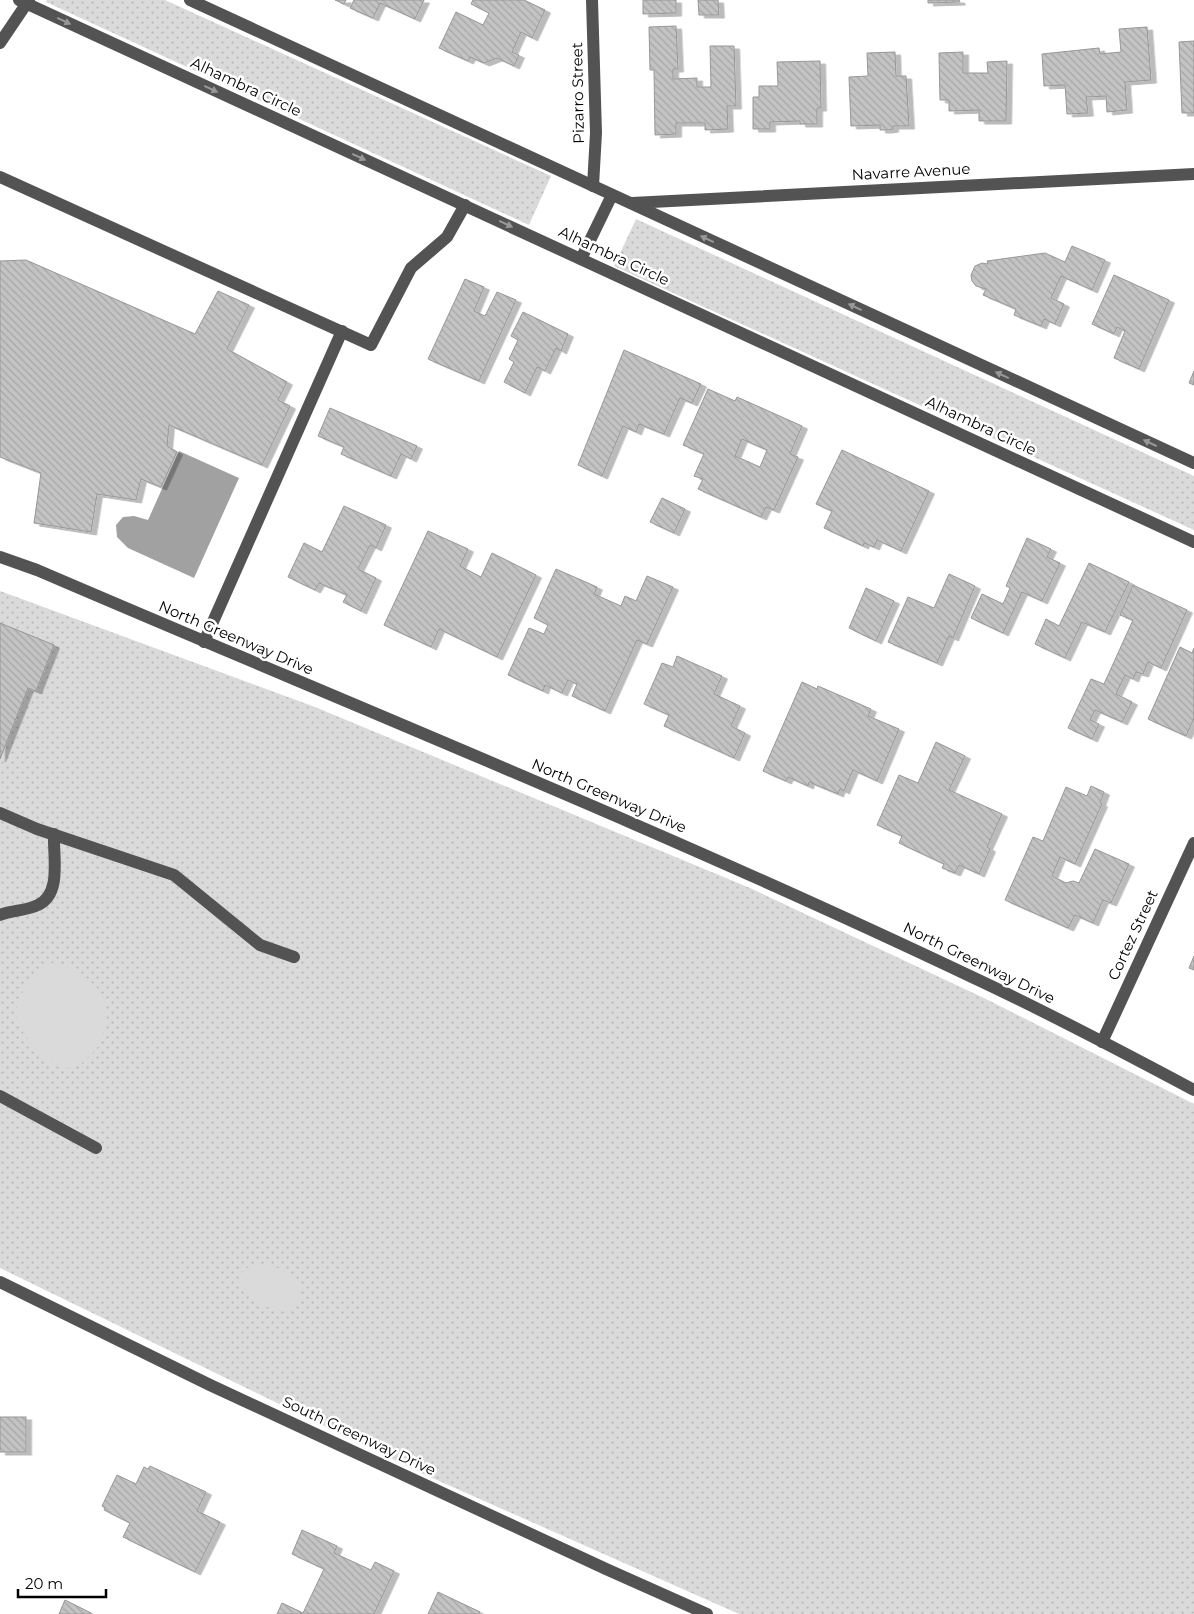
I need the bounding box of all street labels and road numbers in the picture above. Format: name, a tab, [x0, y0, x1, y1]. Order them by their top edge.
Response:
street label: Pizarro Street	[567, 42, 588, 144]
street label: Alhambra Circle	[188, 53, 305, 121]
street label: Navarre Avenue	[851, 159, 971, 184]
street label: Alhambra Circle	[556, 222, 673, 290]
street label: Alhambra Circle	[923, 392, 1040, 460]
street label: North Greenway Drive	[156, 596, 316, 679]
street label: North Greenway Drive	[529, 754, 689, 837]
street label: Cortez Street	[1103, 887, 1162, 983]
street label: North Greenway Drive	[900, 918, 1058, 1008]
street label: South Greenway Drive	[279, 1392, 439, 1479]

